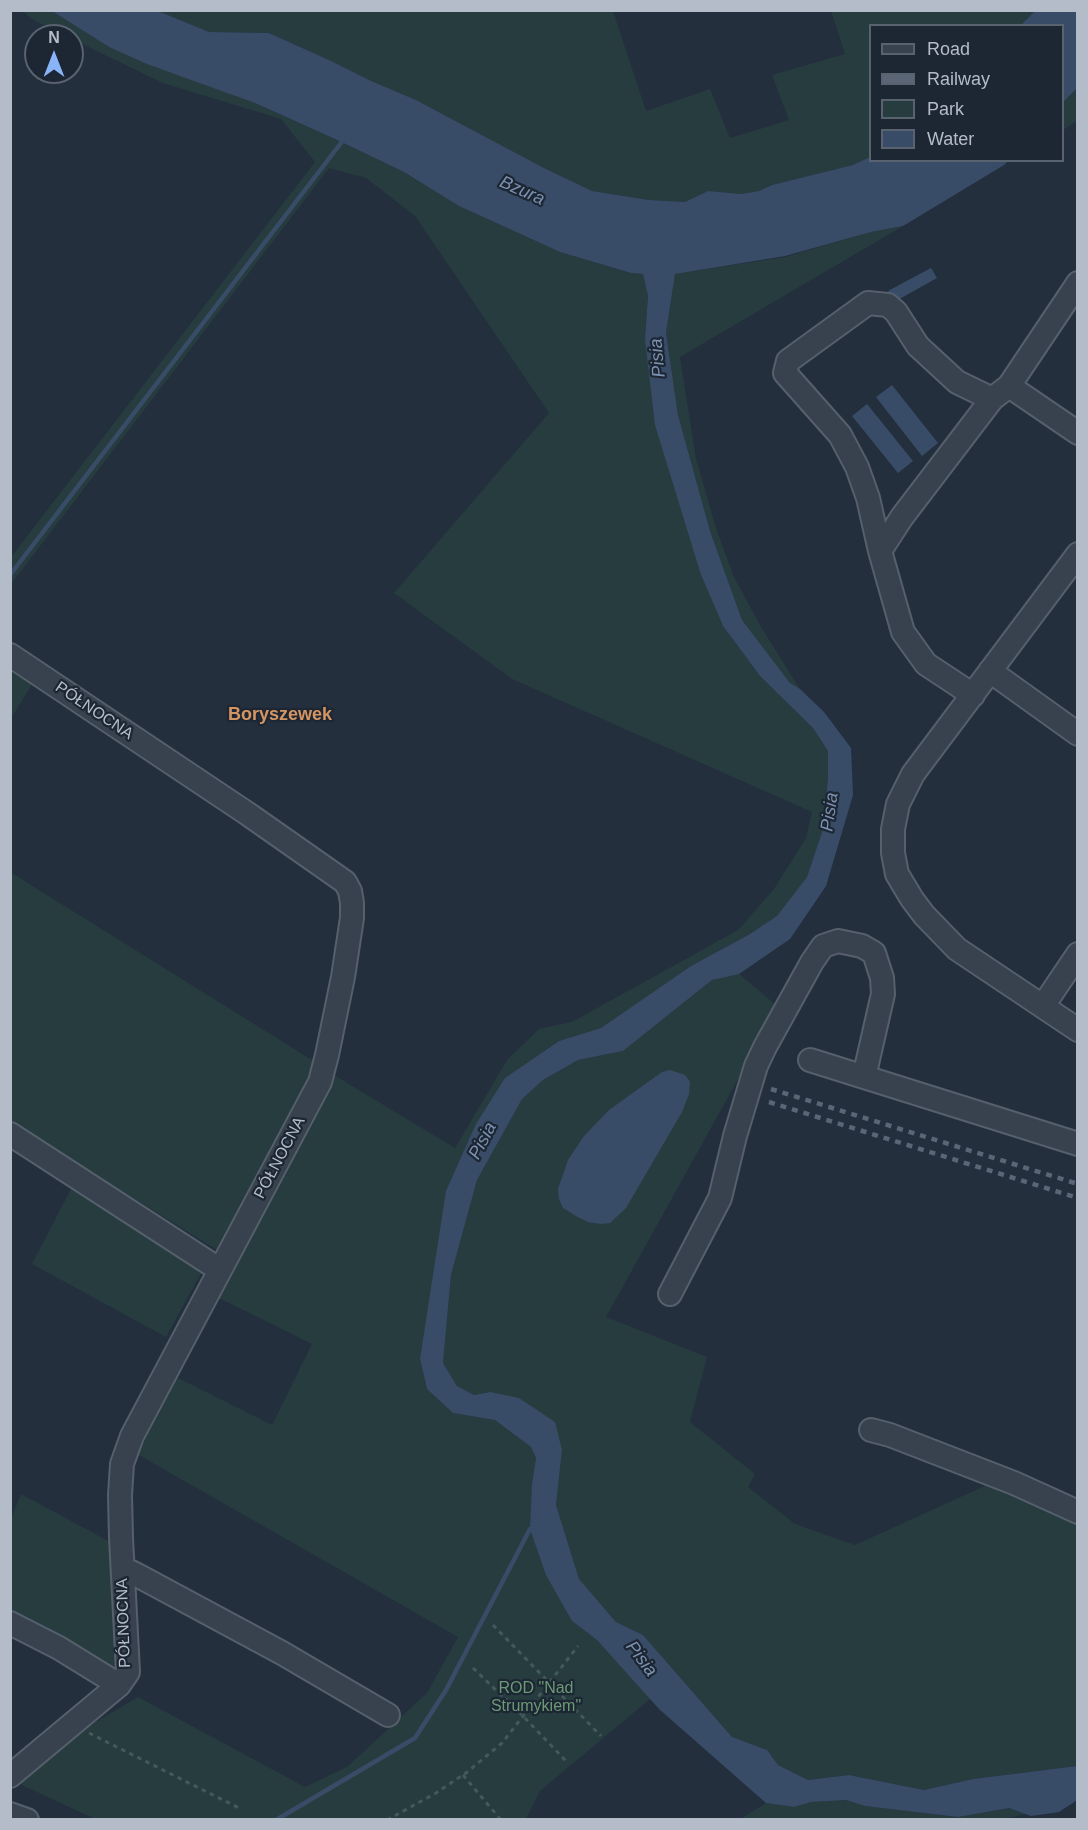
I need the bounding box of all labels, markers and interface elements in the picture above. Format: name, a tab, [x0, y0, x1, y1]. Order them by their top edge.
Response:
north arrow	[24, 24, 84, 84]
legend	[869, 24, 1064, 162]
text: N	[48, 29, 60, 46]
text: Road	[927, 39, 970, 59]
text: Railway	[927, 69, 990, 89]
text: Park	[927, 99, 964, 119]
text: Water	[927, 129, 974, 149]
water label: Bzura	[496, 172, 548, 210]
water label: Pisia	[646, 338, 670, 378]
street label: PÓŁNOCNA	[51, 678, 137, 744]
district label: Boryszewek	[228, 704, 332, 726]
water label: Pisia	[817, 791, 843, 833]
street label: PÓŁNOCNA	[250, 1114, 310, 1202]
water label: Pisia	[464, 1119, 502, 1163]
street label: PÓŁNOCNA	[113, 1578, 135, 1668]
water label: Pisia	[621, 1637, 661, 1681]
park label: ROD "Nad Strumykiem"	[491, 1679, 581, 1717]

